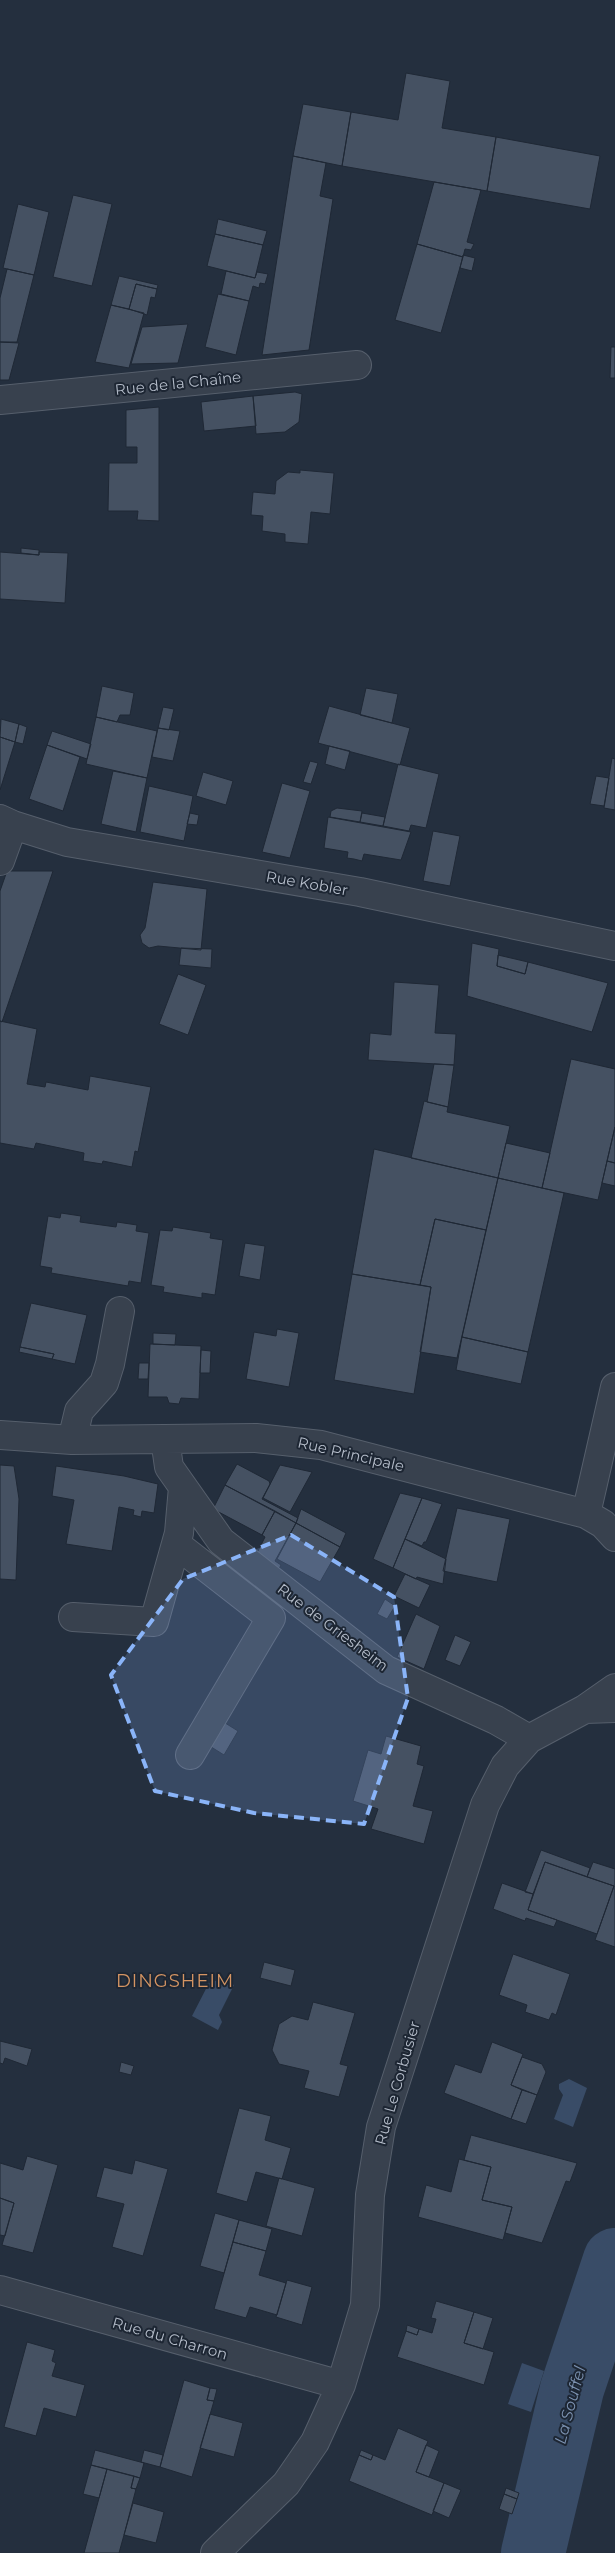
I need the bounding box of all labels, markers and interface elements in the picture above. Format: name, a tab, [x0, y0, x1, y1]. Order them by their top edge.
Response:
street label: Rue de la Chaîne	[114, 367, 242, 399]
street label: Rue Kobler	[265, 866, 349, 900]
street label: Rue Principale	[296, 1432, 406, 1476]
street label: Rue de Griesheim	[274, 1579, 392, 1675]
district label: DINGSHEIM	[116, 1970, 234, 1992]
street label: Rue Le Corbusier	[370, 2019, 424, 2147]
street label: Rue du Charron	[110, 2312, 230, 2364]
water label: La Souffel	[551, 2363, 590, 2446]

